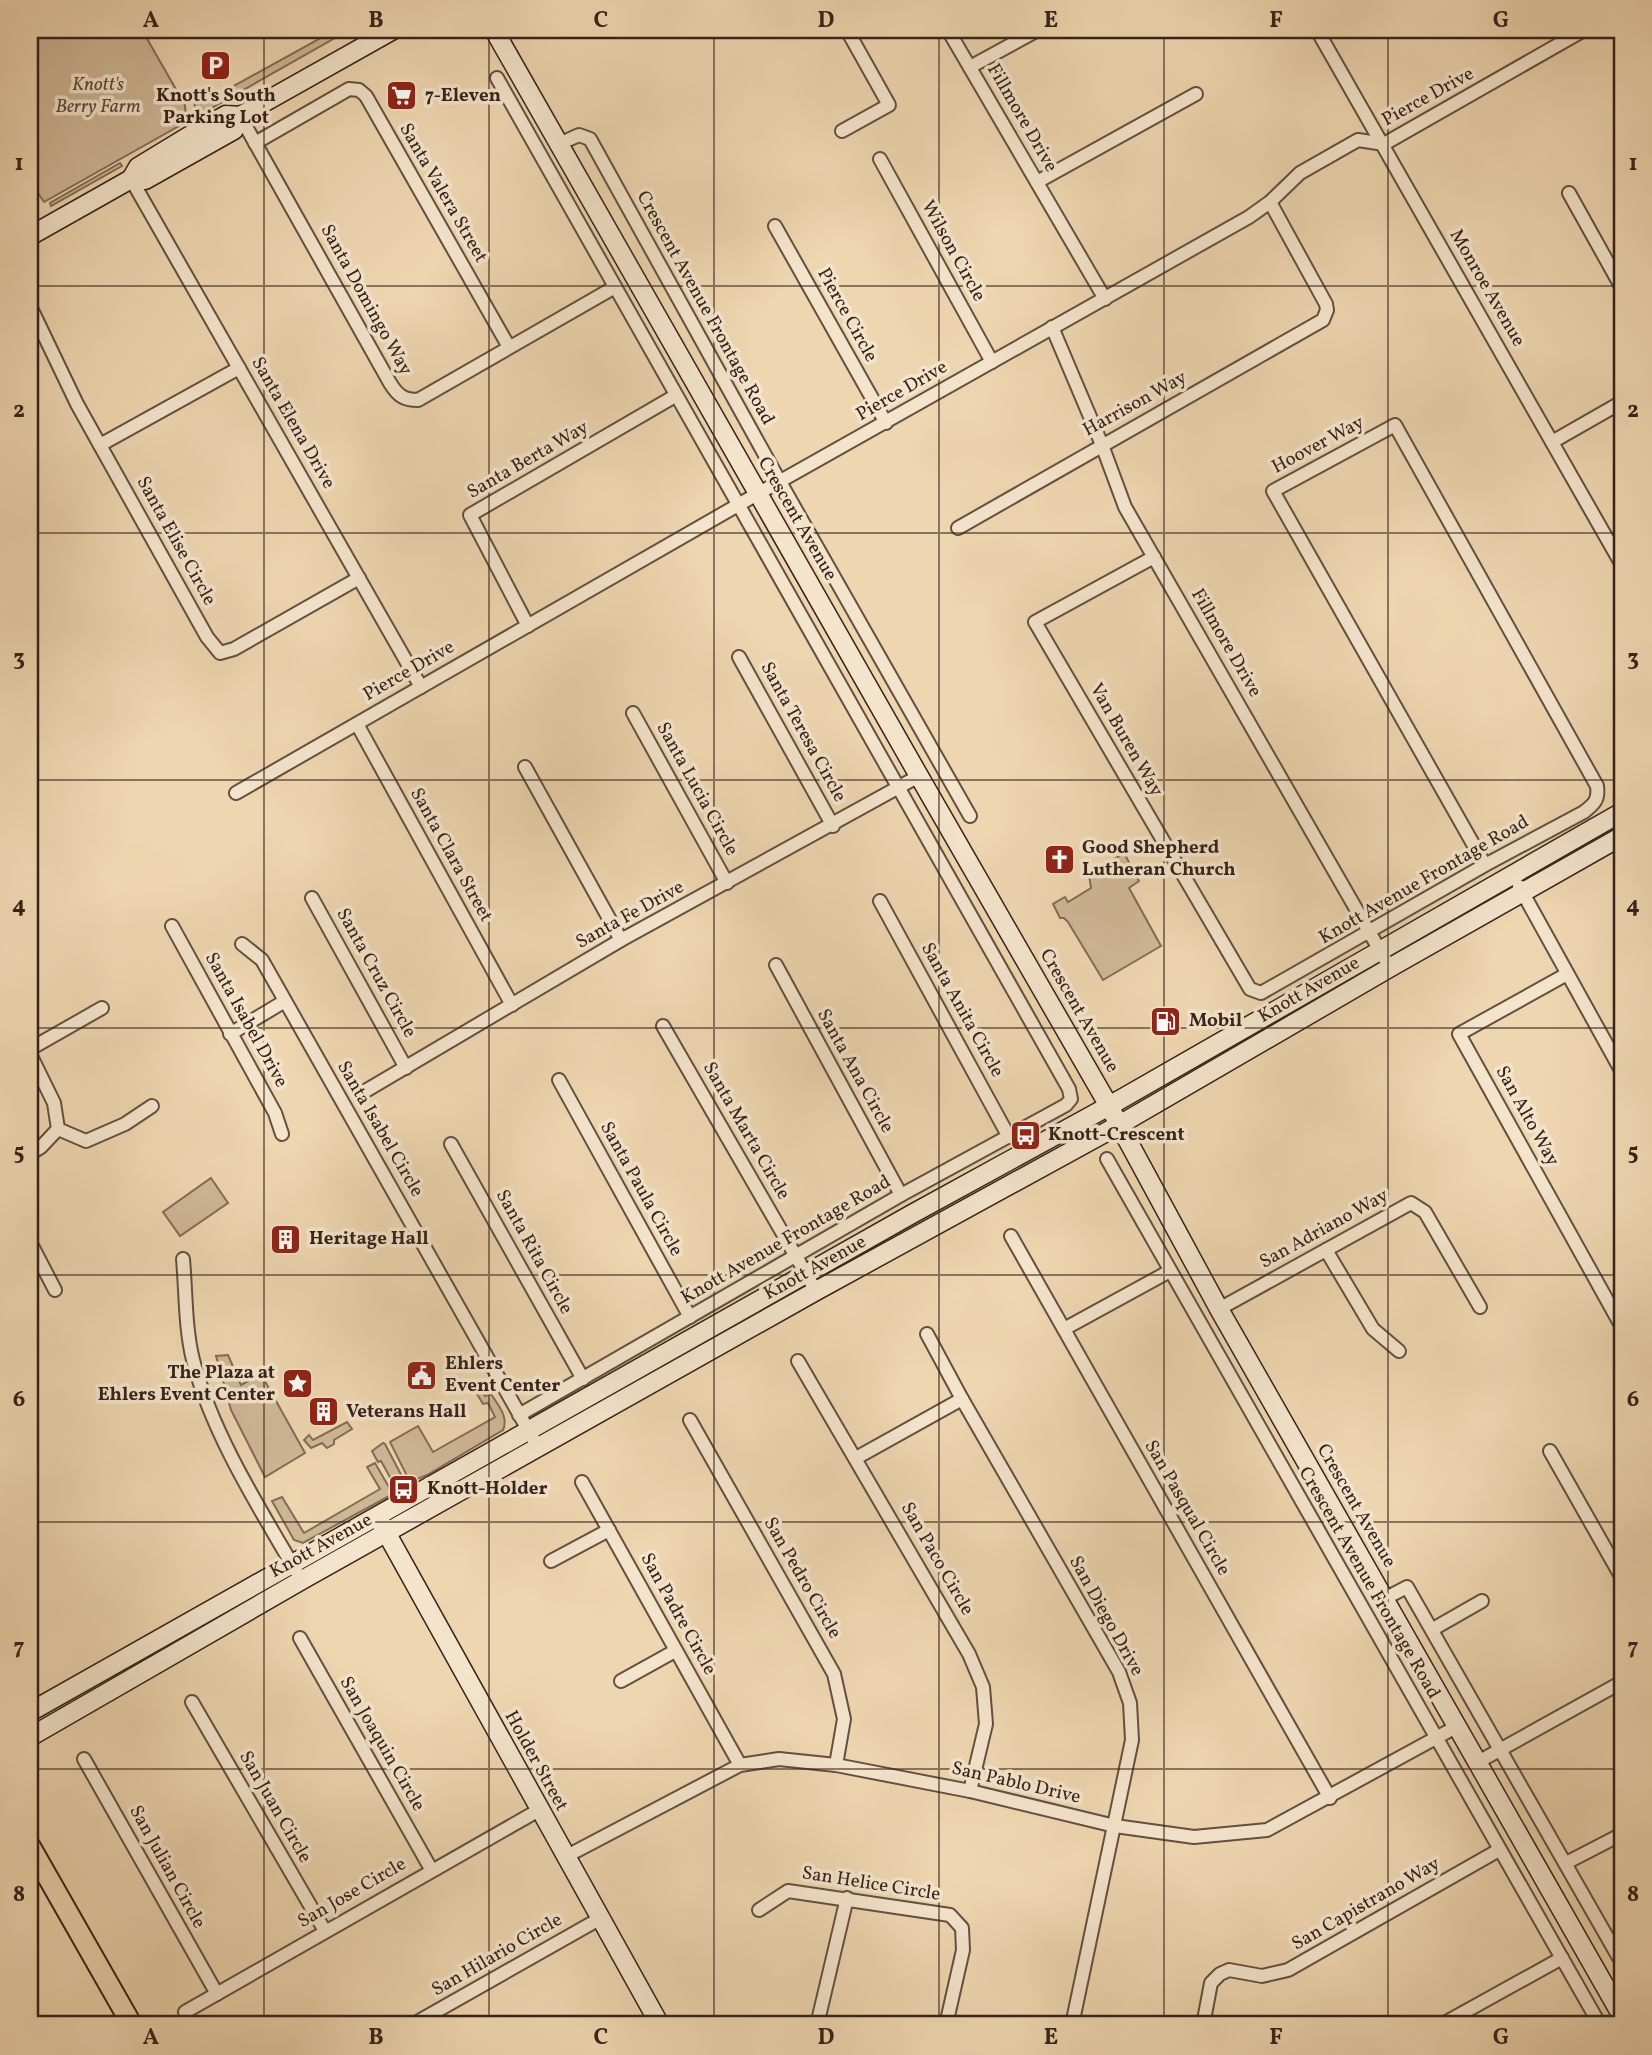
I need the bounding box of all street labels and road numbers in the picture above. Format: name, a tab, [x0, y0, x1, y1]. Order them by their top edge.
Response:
street label: Fillmore Drive	[980, 59, 1064, 177]
street label: Pierce Drive	[1377, 61, 1479, 133]
street label: Santa Valera Street	[392, 118, 494, 268]
street label: Crescent Avenue Frontage Road	[630, 186, 780, 430]
street label: Wilson Circle	[914, 196, 992, 306]
street label: Santa Domingo Way	[314, 220, 418, 380]
street label: Monroe Avenue	[1443, 224, 1531, 352]
street label: Pierce Circle	[810, 263, 884, 367]
street label: Santa Elena Drive	[245, 352, 341, 494]
street label: Pierce Drive	[852, 354, 952, 428]
street label: Harrison Way	[1078, 365, 1192, 443]
street label: Hoover Way	[1267, 410, 1369, 480]
street label: Santa Berta Way	[462, 415, 594, 505]
street label: Crescent Avenue	[751, 452, 843, 586]
street label: Santa Elise Circle	[130, 472, 222, 610]
street label: Fillmore Drive	[1184, 584, 1268, 702]
street label: Pierce Drive	[359, 634, 459, 708]
street label: Santa Teresa Circle	[754, 657, 852, 807]
street label: Van Buren Way	[1083, 679, 1169, 801]
street label: Santa Lucia Circle	[650, 718, 744, 860]
street label: Santa Clara Street	[403, 783, 499, 927]
street label: Knott Avenue Frontage Road	[1314, 809, 1534, 951]
street label: Santa Fe Drive	[571, 875, 689, 955]
street label: Santa Cruz Circle	[330, 904, 422, 1042]
street label: Santa Anita Circle	[914, 938, 1010, 1082]
street label: Crescent Avenue	[1033, 944, 1125, 1078]
street label: Santa Isabel Drive	[198, 948, 294, 1092]
street label: Knott Avenue	[1253, 950, 1365, 1030]
street label: Santa Ana Circle	[810, 1004, 900, 1138]
street label: Santa Isabel Circle	[330, 1056, 430, 1202]
street label: Santa Marta Circle	[696, 1057, 796, 1205]
street label: San Alto Way	[1489, 1061, 1565, 1171]
street label: Santa Paula Circle	[593, 1117, 689, 1261]
street label: Knott Avenue Frontage Road	[677, 1171, 895, 1309]
street label: San Adriano Way	[1255, 1183, 1393, 1275]
street label: Santa Rita Circle	[489, 1185, 579, 1319]
street label: Knott Avenue	[760, 1231, 870, 1305]
street label: San Pasqual Circle	[1138, 1435, 1236, 1581]
street label: Crescent Avenue	[1310, 1439, 1402, 1573]
street label: Crescent Avenue Frontage Road	[1292, 1462, 1446, 1704]
street label: San Paco Circle	[894, 1498, 980, 1620]
street label: Knott Avenue	[265, 1507, 377, 1585]
street label: San Pedro Circle	[757, 1513, 847, 1643]
street label: San Padre Circle	[634, 1548, 722, 1680]
street label: San Diego Drive	[1062, 1551, 1150, 1681]
street label: San Joaquin Circle	[333, 1672, 431, 1816]
street label: Holder Street	[498, 1706, 574, 1816]
street label: San Juan Circle	[232, 1746, 318, 1868]
street label: San Pablo Drive	[949, 1756, 1083, 1810]
street label: San Julian Circle	[122, 1801, 212, 1933]
street label: San Jose Circle	[293, 1851, 411, 1935]
street label: San Capistrano Way	[1287, 1851, 1445, 1957]
street label: San Helice Circle	[800, 1860, 942, 1908]
street label: San Hilario Circle	[427, 1907, 567, 2003]

